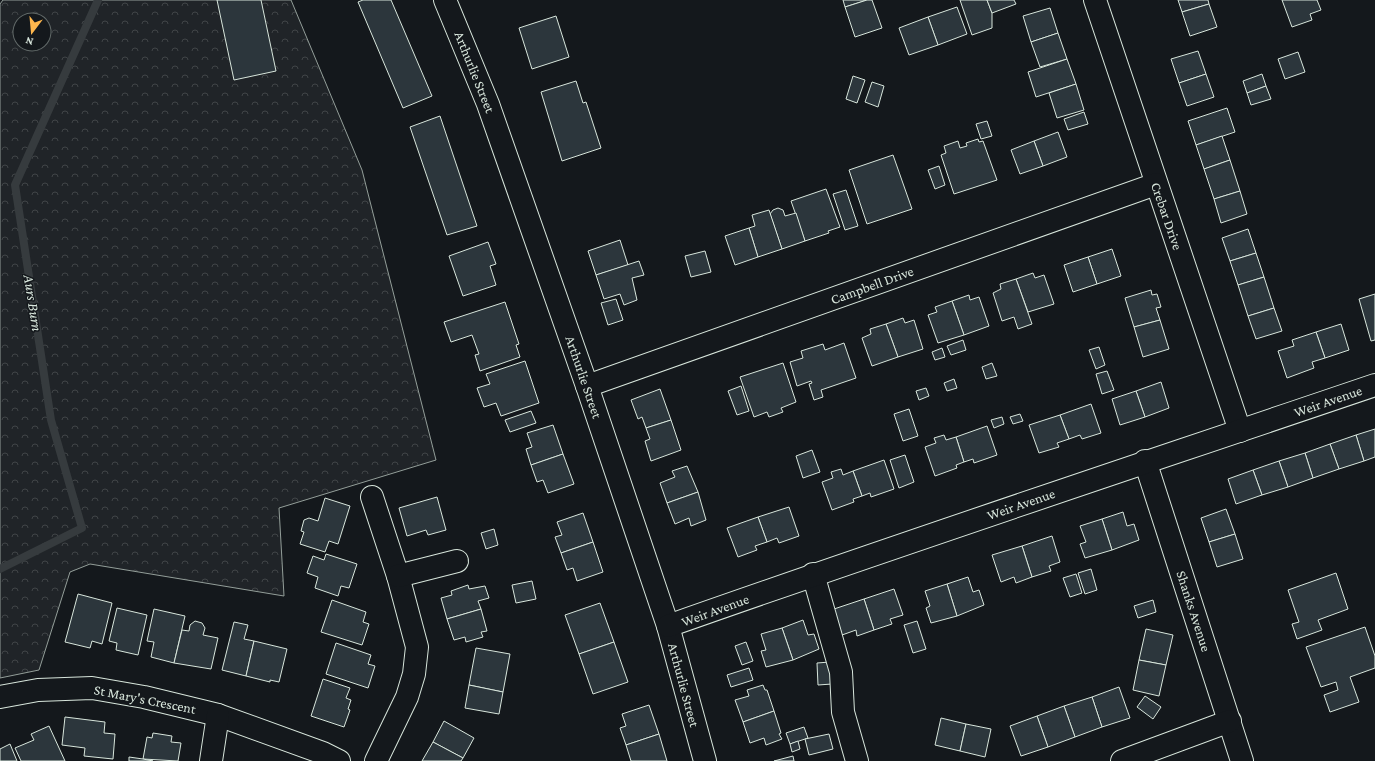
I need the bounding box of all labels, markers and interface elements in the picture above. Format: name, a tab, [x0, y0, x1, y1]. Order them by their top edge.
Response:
north arrow	[12, 12, 52, 52]
street label: Arthurlie Street	[451, 29, 499, 115]
text: N	[24, 35, 35, 48]
street label: Crebar Drive	[1148, 180, 1186, 252]
street label: Campbell Drive	[828, 263, 916, 307]
water label: Aurs Burn	[20, 273, 45, 333]
street label: Arthurlie Street	[562, 334, 606, 421]
street label: Weir Avenue	[1292, 382, 1364, 420]
street label: Weir Avenue	[985, 485, 1057, 523]
street label: Shanks Avenue	[1173, 569, 1215, 653]
street label: Weir Avenue	[679, 590, 751, 630]
street label: Arthurlie Street	[665, 641, 703, 729]
street label: St Mary's Crescent	[93, 681, 198, 717]

